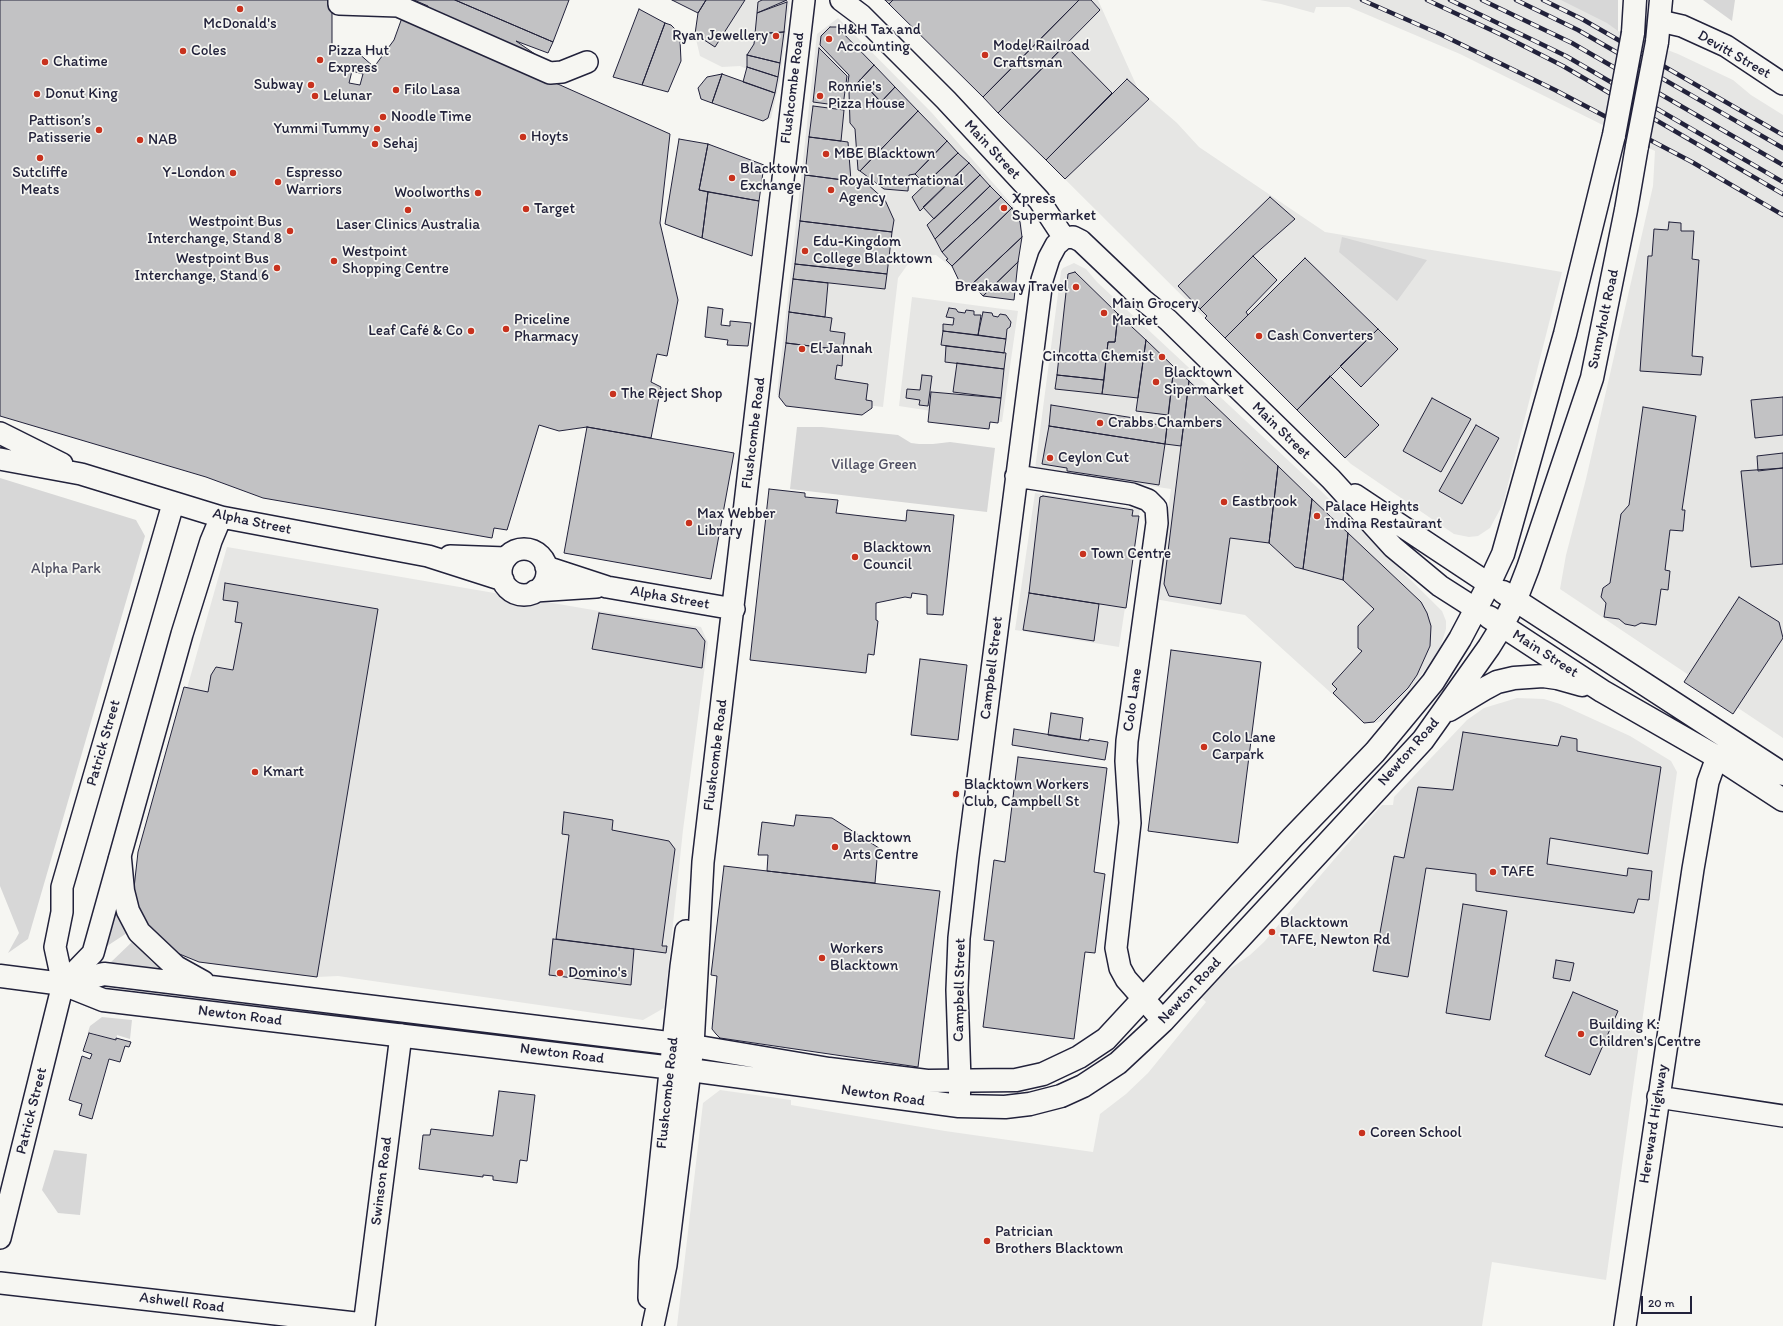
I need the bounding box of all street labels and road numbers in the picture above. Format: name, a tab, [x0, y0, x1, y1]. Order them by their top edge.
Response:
street label: Devitt Street	[1694, 27, 1774, 83]
street label: Flushcombe Road	[777, 31, 809, 145]
street label: Main Street	[960, 116, 1024, 184]
street label: Sunnyholt Road	[1585, 267, 1623, 371]
street label: Flushcombe Road	[738, 376, 770, 490]
street label: Main Street	[1248, 398, 1314, 464]
street label: Alpha Street	[211, 505, 293, 539]
street label: Alpha Street	[629, 582, 711, 614]
street label: Campbell Street	[977, 615, 1007, 721]
street label: Main Street	[1509, 626, 1581, 682]
street label: Colo Lane	[1120, 667, 1146, 733]
street label: Patrick Street	[83, 698, 125, 788]
street label: Flushcombe Road	[700, 698, 732, 812]
street label: Newton Road	[1374, 714, 1444, 790]
street label: Campbell Street	[950, 938, 970, 1042]
street label: Newton Road	[1154, 954, 1226, 1028]
street label: Newton Road	[197, 1002, 283, 1030]
street label: Flushcombe Road	[653, 1036, 683, 1150]
street label: Newton Road	[519, 1040, 605, 1068]
street label: Hereward Highway	[1636, 1063, 1672, 1185]
street label: Patrick Street	[13, 1066, 51, 1156]
street label: Newton Road	[840, 1081, 926, 1111]
street label: Swinson Road	[368, 1136, 396, 1226]
street label: Ashwell Road	[138, 1289, 226, 1317]

